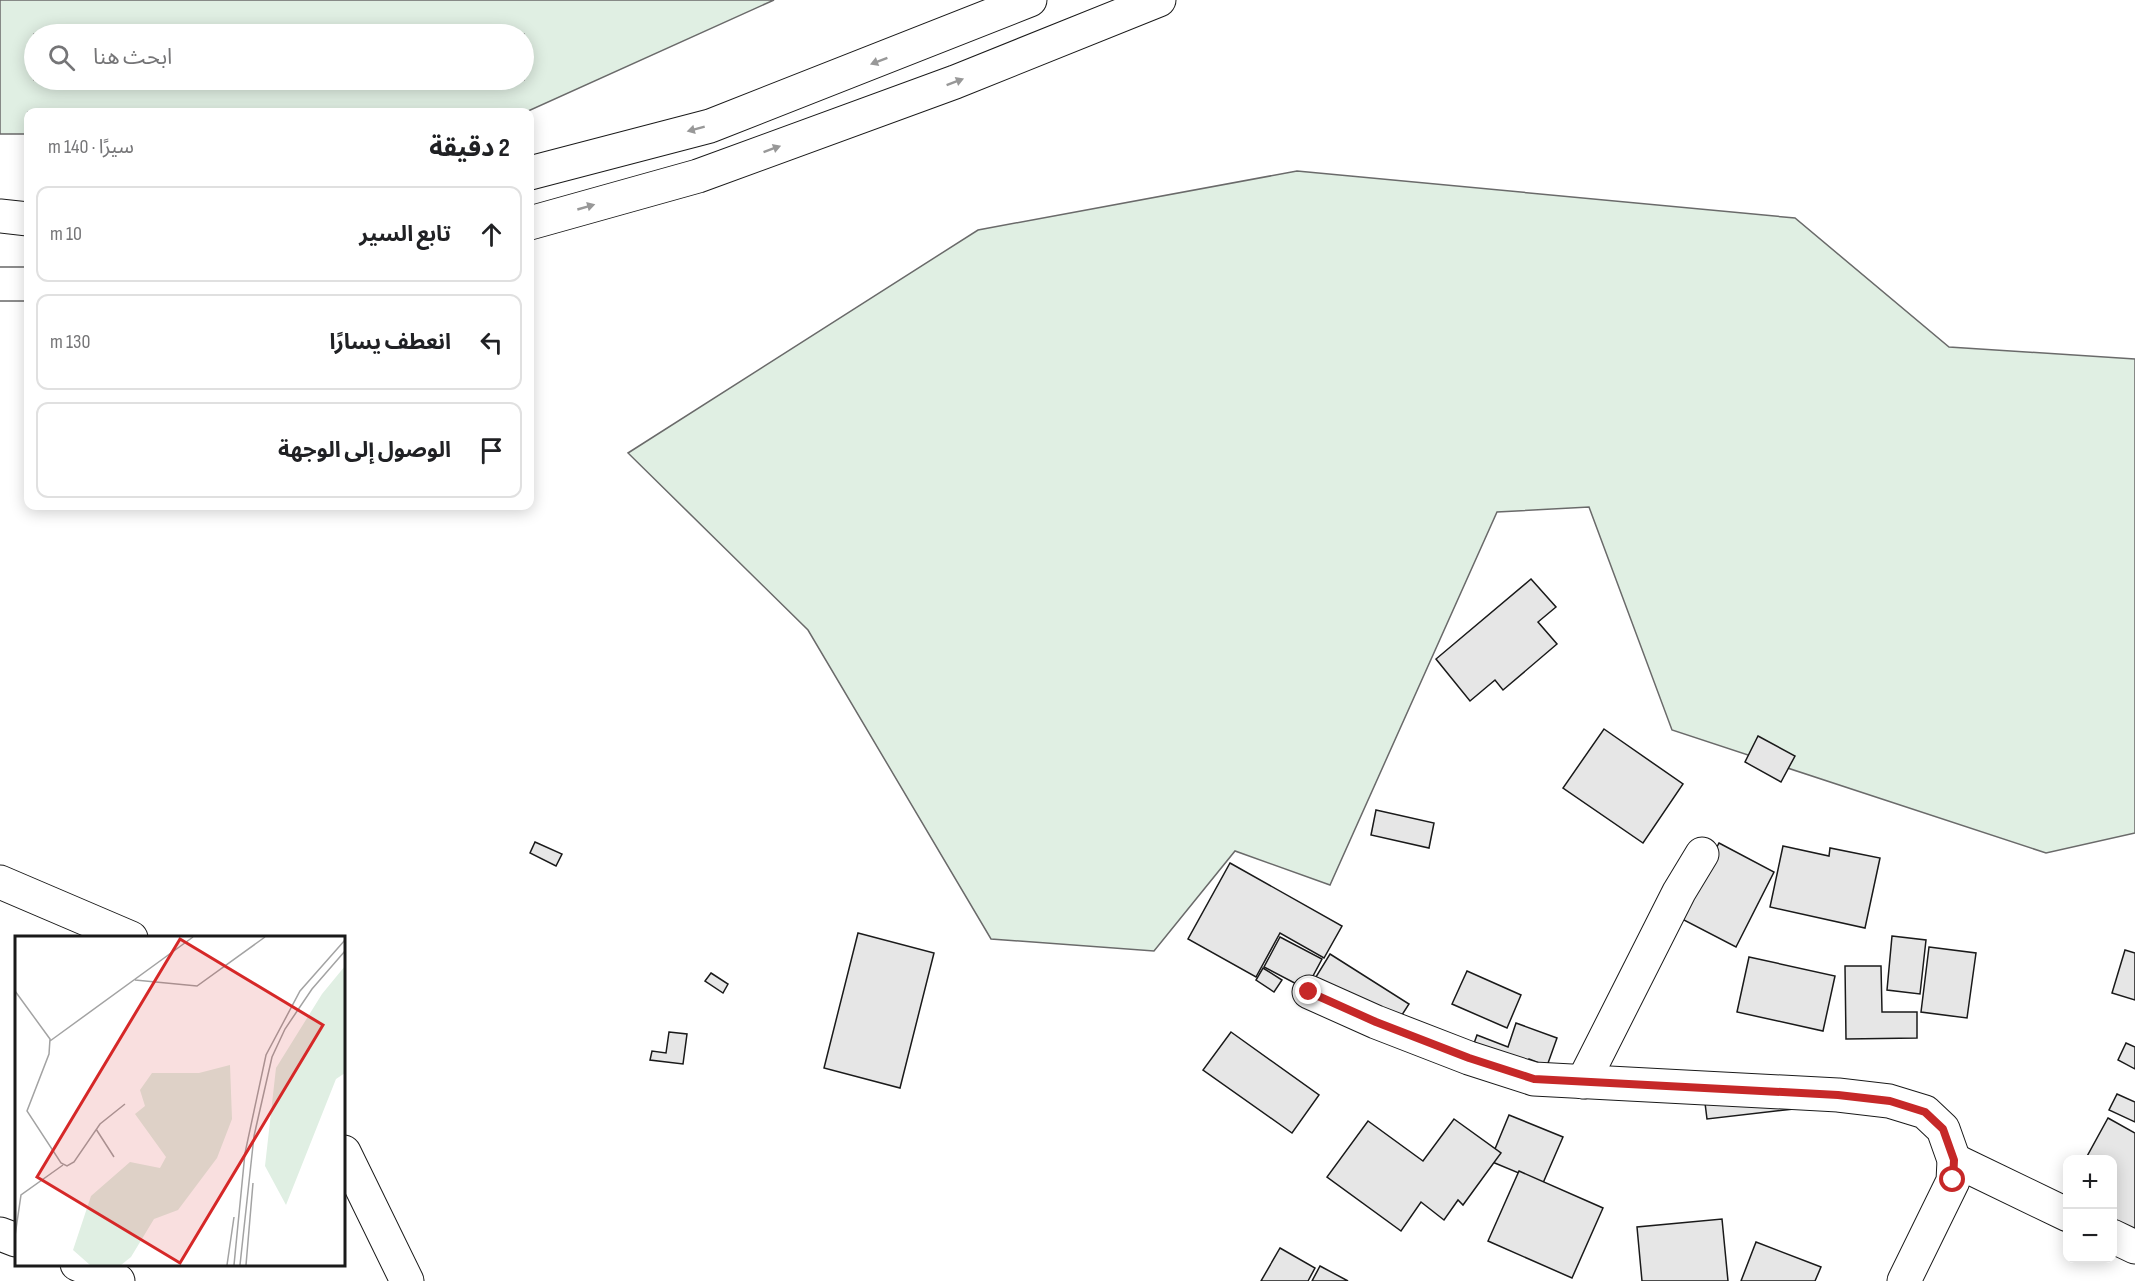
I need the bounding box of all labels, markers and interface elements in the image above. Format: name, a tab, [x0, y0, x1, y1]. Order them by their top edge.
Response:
search box	[24, 24, 534, 90]
icon: search	[45, 41, 78, 74]
text: ابحث هنا	[93, 44, 172, 71]
one-way arrow	[869, 56, 887, 66]
one-way arrow	[946, 77, 964, 86]
one-way arrow	[687, 125, 705, 135]
text: 2 دقيقة	[429, 133, 510, 164]
text: سيرًا · 140 m	[48, 135, 134, 159]
one-way arrow	[763, 143, 781, 153]
one-way arrow	[577, 202, 595, 211]
icon: ahead	[475, 218, 508, 251]
text: تابع السير	[359, 221, 451, 248]
text: 10 m	[50, 222, 82, 246]
icon: left	[475, 326, 508, 359]
text: انعطف يسارًا	[329, 329, 451, 356]
text: 130 m	[50, 330, 90, 354]
icon: arrive	[475, 434, 508, 467]
text: الوصول إلى الوجهة	[278, 437, 451, 464]
inset map	[15, 936, 345, 1266]
route end	[1295, 978, 1321, 1004]
map controls	[2063, 1155, 2117, 1263]
button: +	[2063, 1155, 2117, 1209]
route start	[1939, 1166, 1965, 1192]
button: −	[2063, 1209, 2117, 1263]

